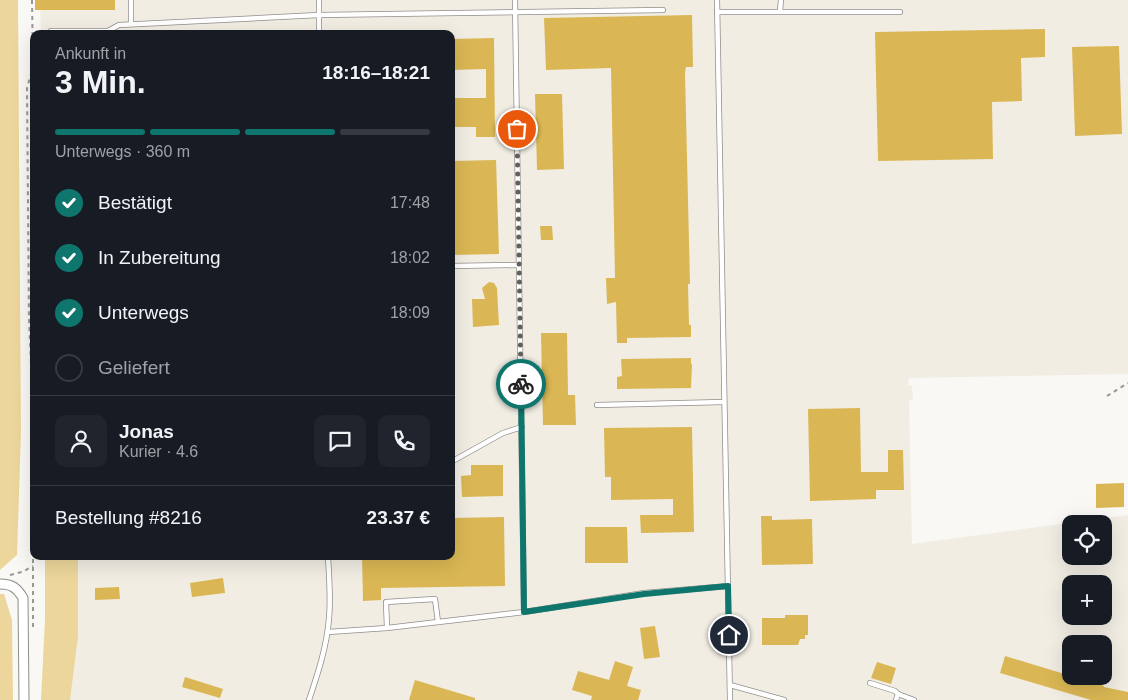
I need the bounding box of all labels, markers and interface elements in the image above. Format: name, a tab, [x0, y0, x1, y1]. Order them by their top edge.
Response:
text: Ankunft in	[55, 45, 126, 62]
text: 18:16–18:21	[322, 62, 430, 83]
text: 3 Min.	[55, 64, 146, 100]
pin	[496, 108, 538, 150]
icon: bag	[503, 115, 531, 143]
text: Unterwegs · 360 m	[55, 143, 190, 160]
icon: check	[55, 189, 83, 217]
text: Bestätigt	[98, 192, 172, 213]
text: 17:48	[390, 194, 430, 211]
icon: check	[55, 244, 83, 272]
text: In Zubereitung	[98, 247, 221, 268]
text: 18:02	[390, 249, 430, 266]
icon: check	[55, 299, 83, 327]
text: Unterwegs	[98, 302, 189, 323]
text: 18:09	[390, 304, 430, 321]
text: Geliefert	[98, 357, 170, 378]
courier	[496, 359, 546, 409]
icon: bike	[507, 370, 535, 398]
button: person	[55, 415, 107, 467]
button: chat	[314, 415, 366, 467]
button: phone	[378, 415, 430, 467]
text: Jonas	[119, 421, 174, 442]
text: Kurier · 4.6	[119, 443, 198, 460]
text: Bestellung #8216	[55, 507, 202, 528]
text: 23.37 €	[367, 507, 430, 528]
map controls	[1062, 515, 1112, 685]
button: locate	[1062, 515, 1112, 565]
button: +	[1062, 575, 1112, 625]
pin	[708, 614, 750, 656]
icon: home	[715, 621, 743, 649]
button: −	[1062, 635, 1112, 685]

